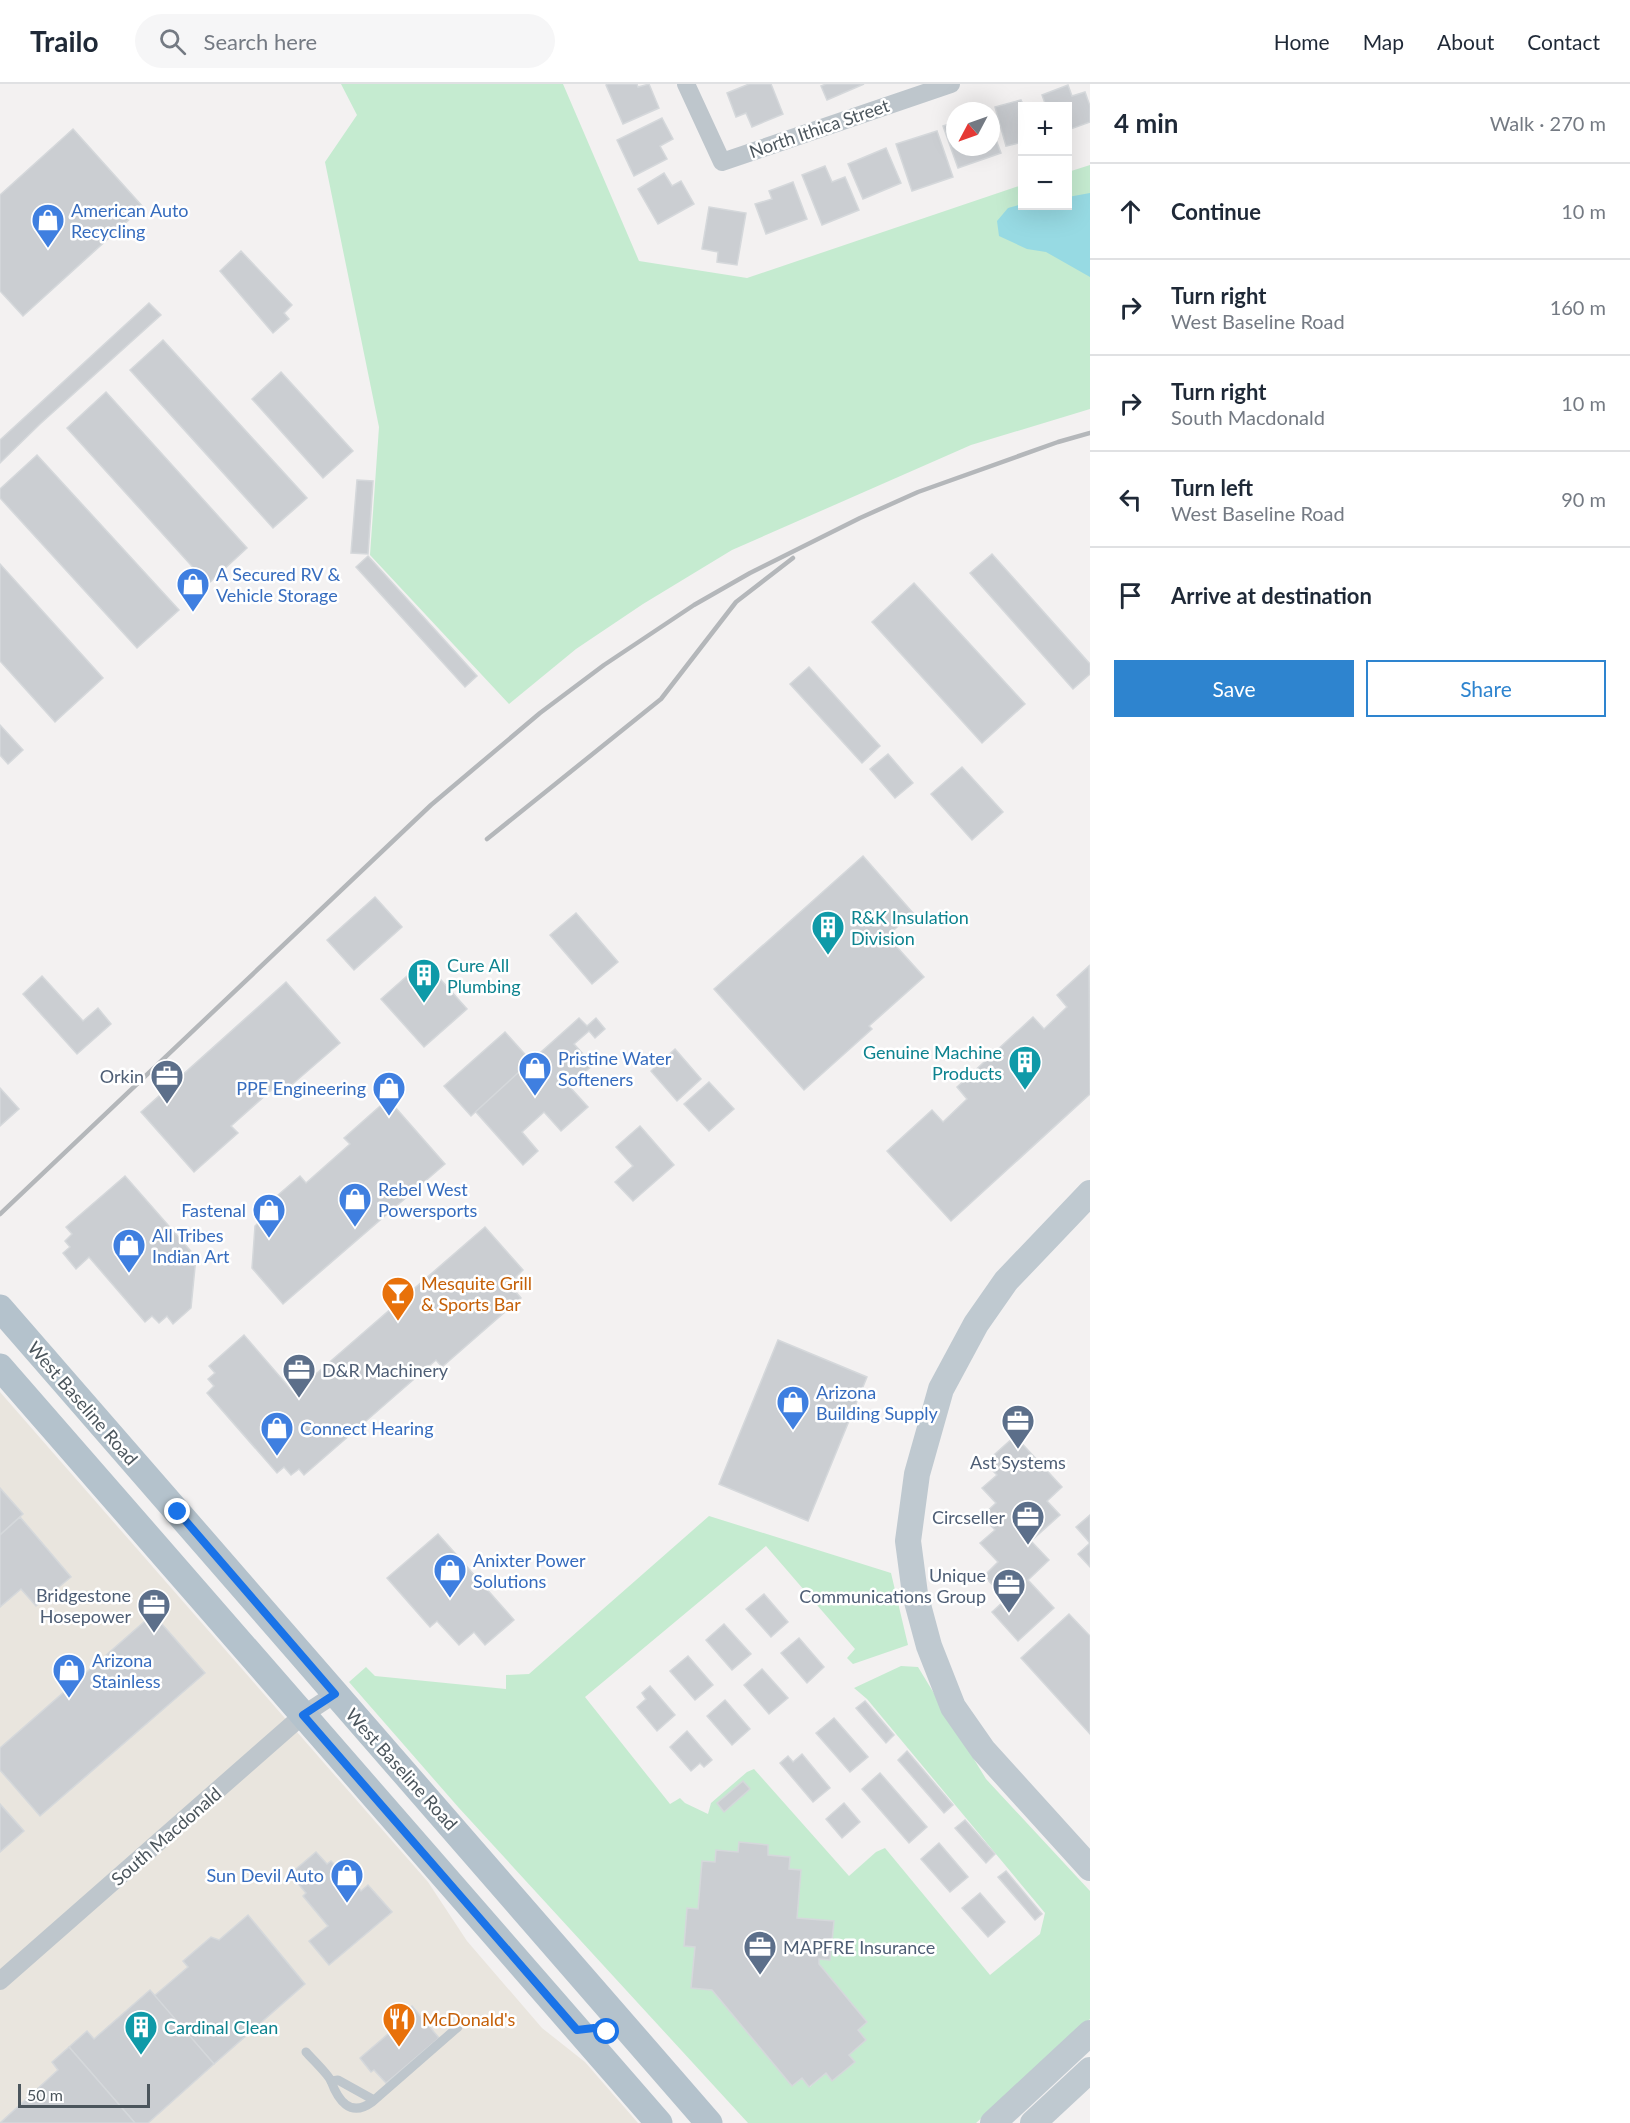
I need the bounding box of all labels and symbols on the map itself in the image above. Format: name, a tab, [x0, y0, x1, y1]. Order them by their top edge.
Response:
street label: North Ithica Street	[746, 94, 892, 162]
north arrow	[946, 102, 1000, 156]
place label: American Auto Recycling	[71, 199, 189, 242]
shop icon: American Auto Recycling	[30, 202, 66, 249]
place label: A Secured RV & Vehicle Storage	[216, 563, 341, 606]
shop icon: A Secured RV & Vehicle Storage	[175, 566, 211, 613]
place label: R&K Insulation Division	[851, 906, 969, 949]
building icon: R&K Insulation Division	[810, 909, 846, 956]
place label: Cure All Plumbing	[447, 954, 521, 997]
building icon: Cure All Plumbing	[406, 957, 442, 1004]
place label: Genuine Machine Products	[863, 1041, 1002, 1084]
building icon: Genuine Machine Products	[1007, 1044, 1043, 1091]
place label: Pristine Water Softeners	[558, 1047, 672, 1090]
shop icon: Pristine Water Softeners	[517, 1050, 553, 1097]
office icon: Orkin	[149, 1058, 185, 1105]
place label: Orkin	[100, 1065, 144, 1087]
shop icon: PPE Engineering	[371, 1070, 407, 1117]
place label: PPE Engineering	[236, 1077, 366, 1099]
place label: Rebel West Powersports	[378, 1178, 478, 1221]
shop icon: Rebel West Powersports	[337, 1181, 373, 1228]
shop icon: Fastenal	[251, 1192, 287, 1239]
place label: Fastenal	[181, 1199, 246, 1221]
place label: All Tribes Indian Art	[152, 1224, 230, 1267]
shop icon: All Tribes Indian Art	[111, 1227, 147, 1274]
place label: Mesquite Grill & Sports Bar	[421, 1272, 532, 1315]
bar icon: Mesquite Grill & Sports Bar	[380, 1275, 416, 1322]
street label: West Baseline Road	[23, 1337, 143, 1469]
office icon: D&R Machinery	[281, 1352, 317, 1399]
place label: D&R Machinery	[322, 1359, 449, 1381]
place label: Arizona Building Supply	[816, 1381, 939, 1424]
shop icon: Arizona Building Supply	[775, 1384, 811, 1431]
office icon: Ast Systems	[1000, 1403, 1036, 1450]
shop icon: Connect Hearing	[259, 1410, 295, 1457]
place label: Connect Hearing	[300, 1417, 434, 1439]
place label: Ast Systems	[970, 1451, 1066, 1473]
route end	[164, 1498, 190, 1524]
office icon: Circseller	[1010, 1499, 1046, 1546]
place label: Circseller	[932, 1506, 1005, 1528]
place label: Anixter Power Solutions	[473, 1549, 586, 1592]
shop icon: Anixter Power Solutions	[432, 1552, 468, 1599]
place label: Unique Communications Group	[799, 1564, 986, 1607]
office icon: Unique Communications Group	[991, 1567, 1027, 1614]
place label: Bridgestone Hosepower	[36, 1584, 131, 1627]
office icon: Bridgestone Hosepower	[136, 1587, 172, 1634]
place label: Arizona Stainless	[92, 1649, 161, 1692]
shop icon: Arizona Stainless	[51, 1652, 87, 1699]
street label: West Baseline Road	[342, 1704, 462, 1834]
street label: South Macdonald	[107, 1782, 225, 1890]
shop icon: Sun Devil Auto	[329, 1857, 365, 1904]
place label: Sun Devil Auto	[206, 1864, 324, 1886]
office icon: MAPFRE Insurance	[742, 1929, 778, 1976]
place label: MAPFRE Insurance	[783, 1936, 935, 1958]
restaurant icon: McDonald's	[381, 2001, 417, 2048]
place label: McDonald's	[422, 2008, 516, 2030]
building icon: Cardinal Clean	[123, 2009, 159, 2056]
place label: Cardinal Clean	[164, 2016, 278, 2038]
route start	[593, 2018, 619, 2044]
scale bar	[18, 2081, 150, 2108]

